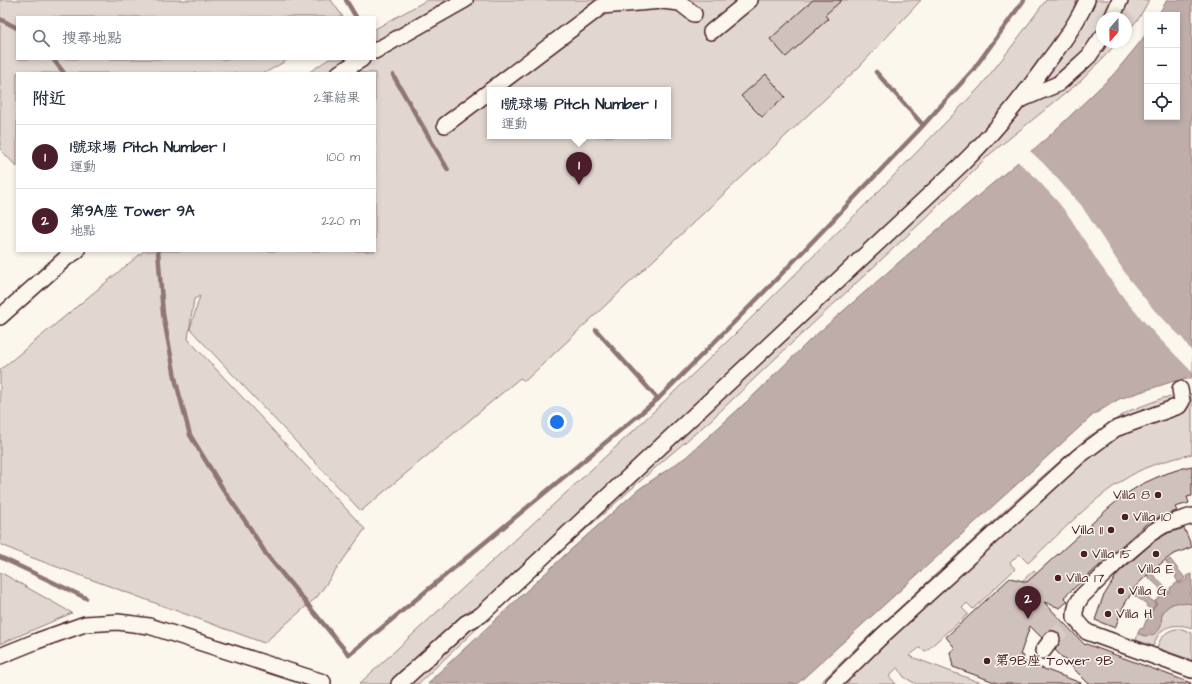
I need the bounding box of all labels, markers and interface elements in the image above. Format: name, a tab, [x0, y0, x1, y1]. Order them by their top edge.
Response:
north arrow	[1096, 12, 1132, 48]
map controls	[1144, 12, 1180, 120]
button: +	[1144, 12, 1180, 48]
search box	[16, 16, 376, 60]
icon: search	[30, 27, 52, 49]
text: 搜尋地點	[62, 28, 122, 49]
button: −	[1144, 48, 1180, 84]
button: locate	[1144, 84, 1180, 120]
text: 附近	[32, 87, 66, 111]
popup	[487, 87, 671, 139]
text: 2筆結果	[314, 89, 360, 107]
text: 1號球場 Pitch Number 1	[501, 94, 657, 115]
text: 運動	[501, 115, 527, 133]
text: 1號球場 Pitch Number 1	[70, 137, 225, 158]
text: 1	[44, 148, 46, 166]
text: 100 m	[327, 148, 360, 166]
pin: 1	[566, 152, 592, 185]
text: 運動	[70, 158, 96, 176]
text: 第9A座 Tower 9A	[70, 201, 195, 222]
text: 2	[41, 212, 49, 230]
text: 220 m	[322, 212, 360, 230]
text: 地點	[70, 222, 96, 240]
your location	[547, 412, 567, 432]
place label: Villa 8	[1113, 485, 1150, 505]
marker: Villa 8	[1153, 490, 1163, 500]
place label: Villa 10	[1133, 507, 1172, 527]
marker: Villa 10	[1120, 512, 1130, 522]
place label: Villa 11	[1071, 520, 1103, 540]
marker: Villa 11	[1106, 525, 1116, 535]
place label: Villa 15	[1092, 544, 1132, 564]
marker: Villa 15	[1079, 549, 1089, 559]
marker: Villa E	[1151, 549, 1161, 559]
place label: Villa E	[1138, 559, 1175, 579]
place label: Villa 17	[1066, 568, 1105, 588]
marker: Villa 17	[1053, 573, 1063, 583]
place label: Villa G	[1129, 581, 1167, 601]
pin: 2	[1015, 586, 1041, 619]
marker: Villa G	[1116, 586, 1126, 596]
place label: Villa H	[1116, 604, 1153, 624]
marker: Villa H	[1103, 609, 1113, 619]
place label: 第9B座 Tower 9B	[995, 651, 1113, 671]
marker: 第9B座 Tower 9B	[982, 656, 992, 666]

